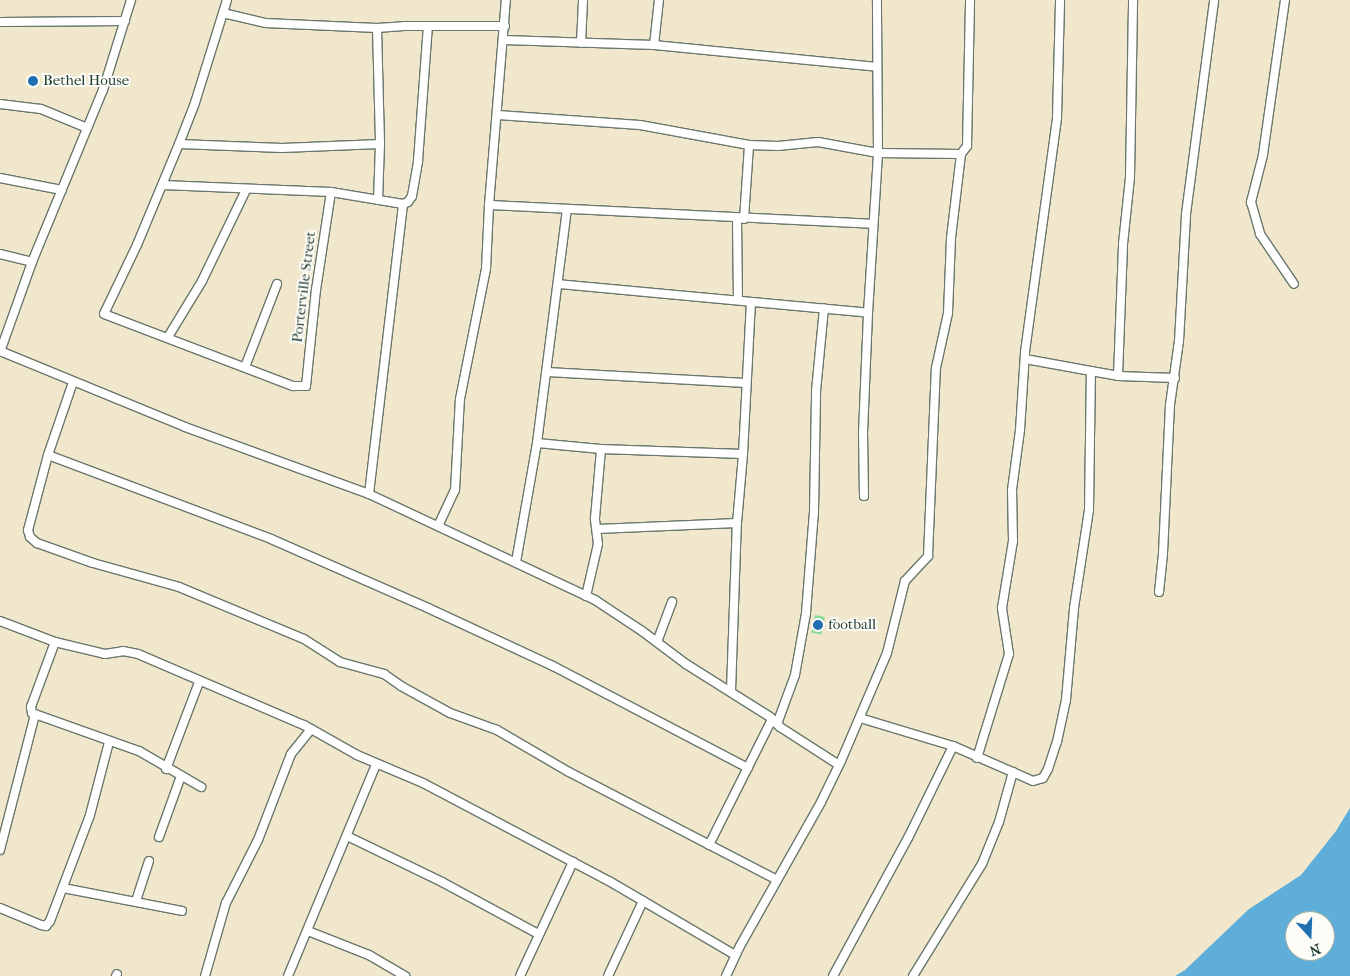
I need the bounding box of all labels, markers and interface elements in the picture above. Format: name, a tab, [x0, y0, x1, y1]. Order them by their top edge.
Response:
place label: Bethel House	[43, 72, 129, 90]
marker: Bethel House	[27, 75, 39, 87]
street label: Porterville Street	[288, 230, 320, 344]
place label: football	[828, 616, 876, 634]
marker: football	[812, 619, 824, 631]
north arrow	[1285, 911, 1335, 961]
text: N	[1307, 940, 1323, 959]

